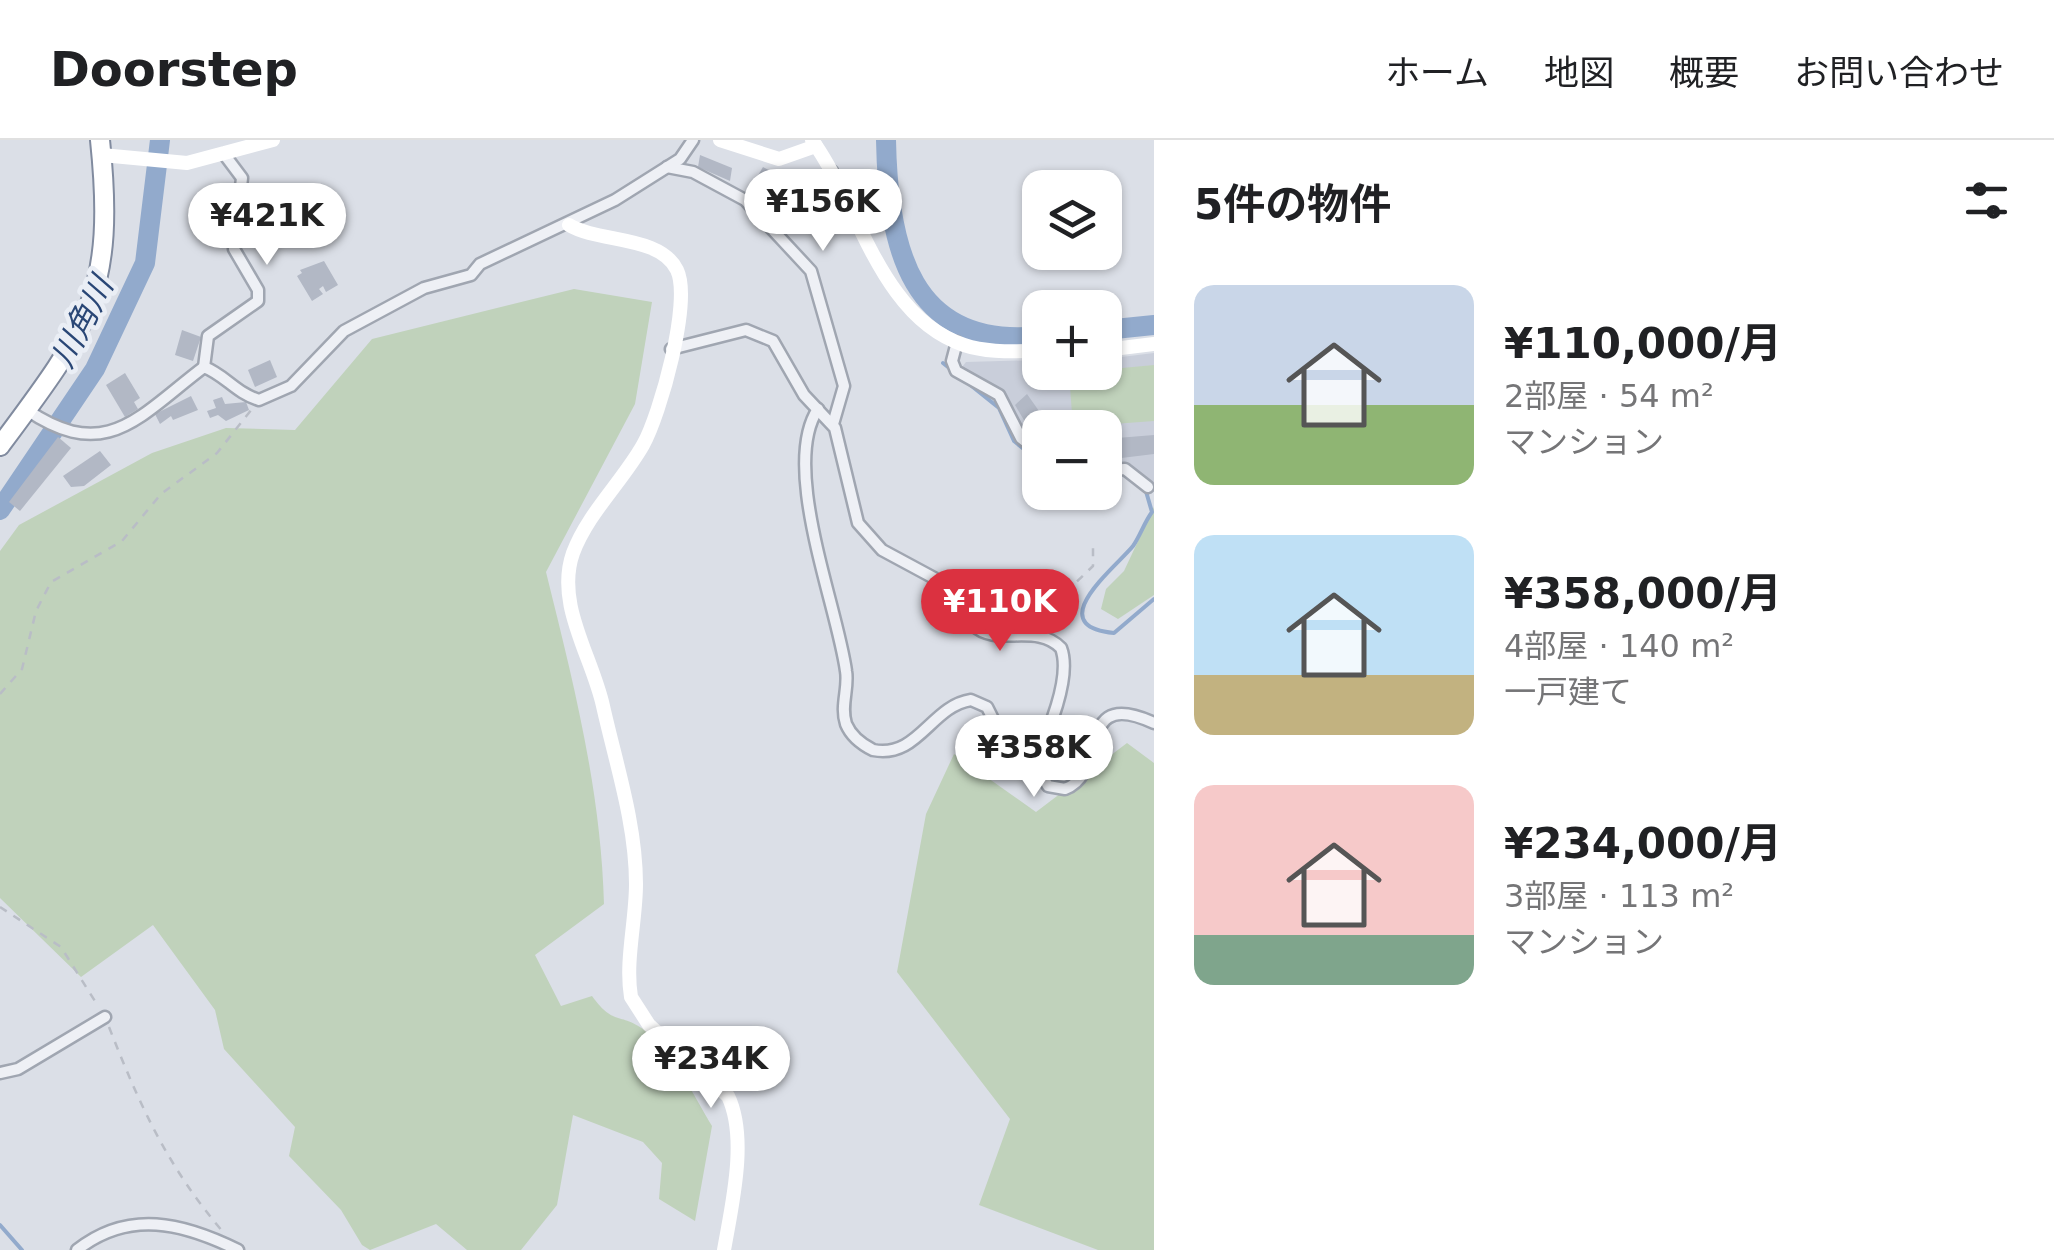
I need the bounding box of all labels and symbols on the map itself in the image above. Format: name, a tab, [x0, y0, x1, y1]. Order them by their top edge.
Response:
pin: ¥156K	[753, 169, 893, 254]
pin: ¥421K	[197, 183, 337, 268]
water label: 川角川	[43, 268, 122, 373]
pin: ¥110K	[930, 569, 1070, 654]
pin: ¥358K	[964, 715, 1104, 800]
pin: ¥234K	[641, 1026, 781, 1111]

